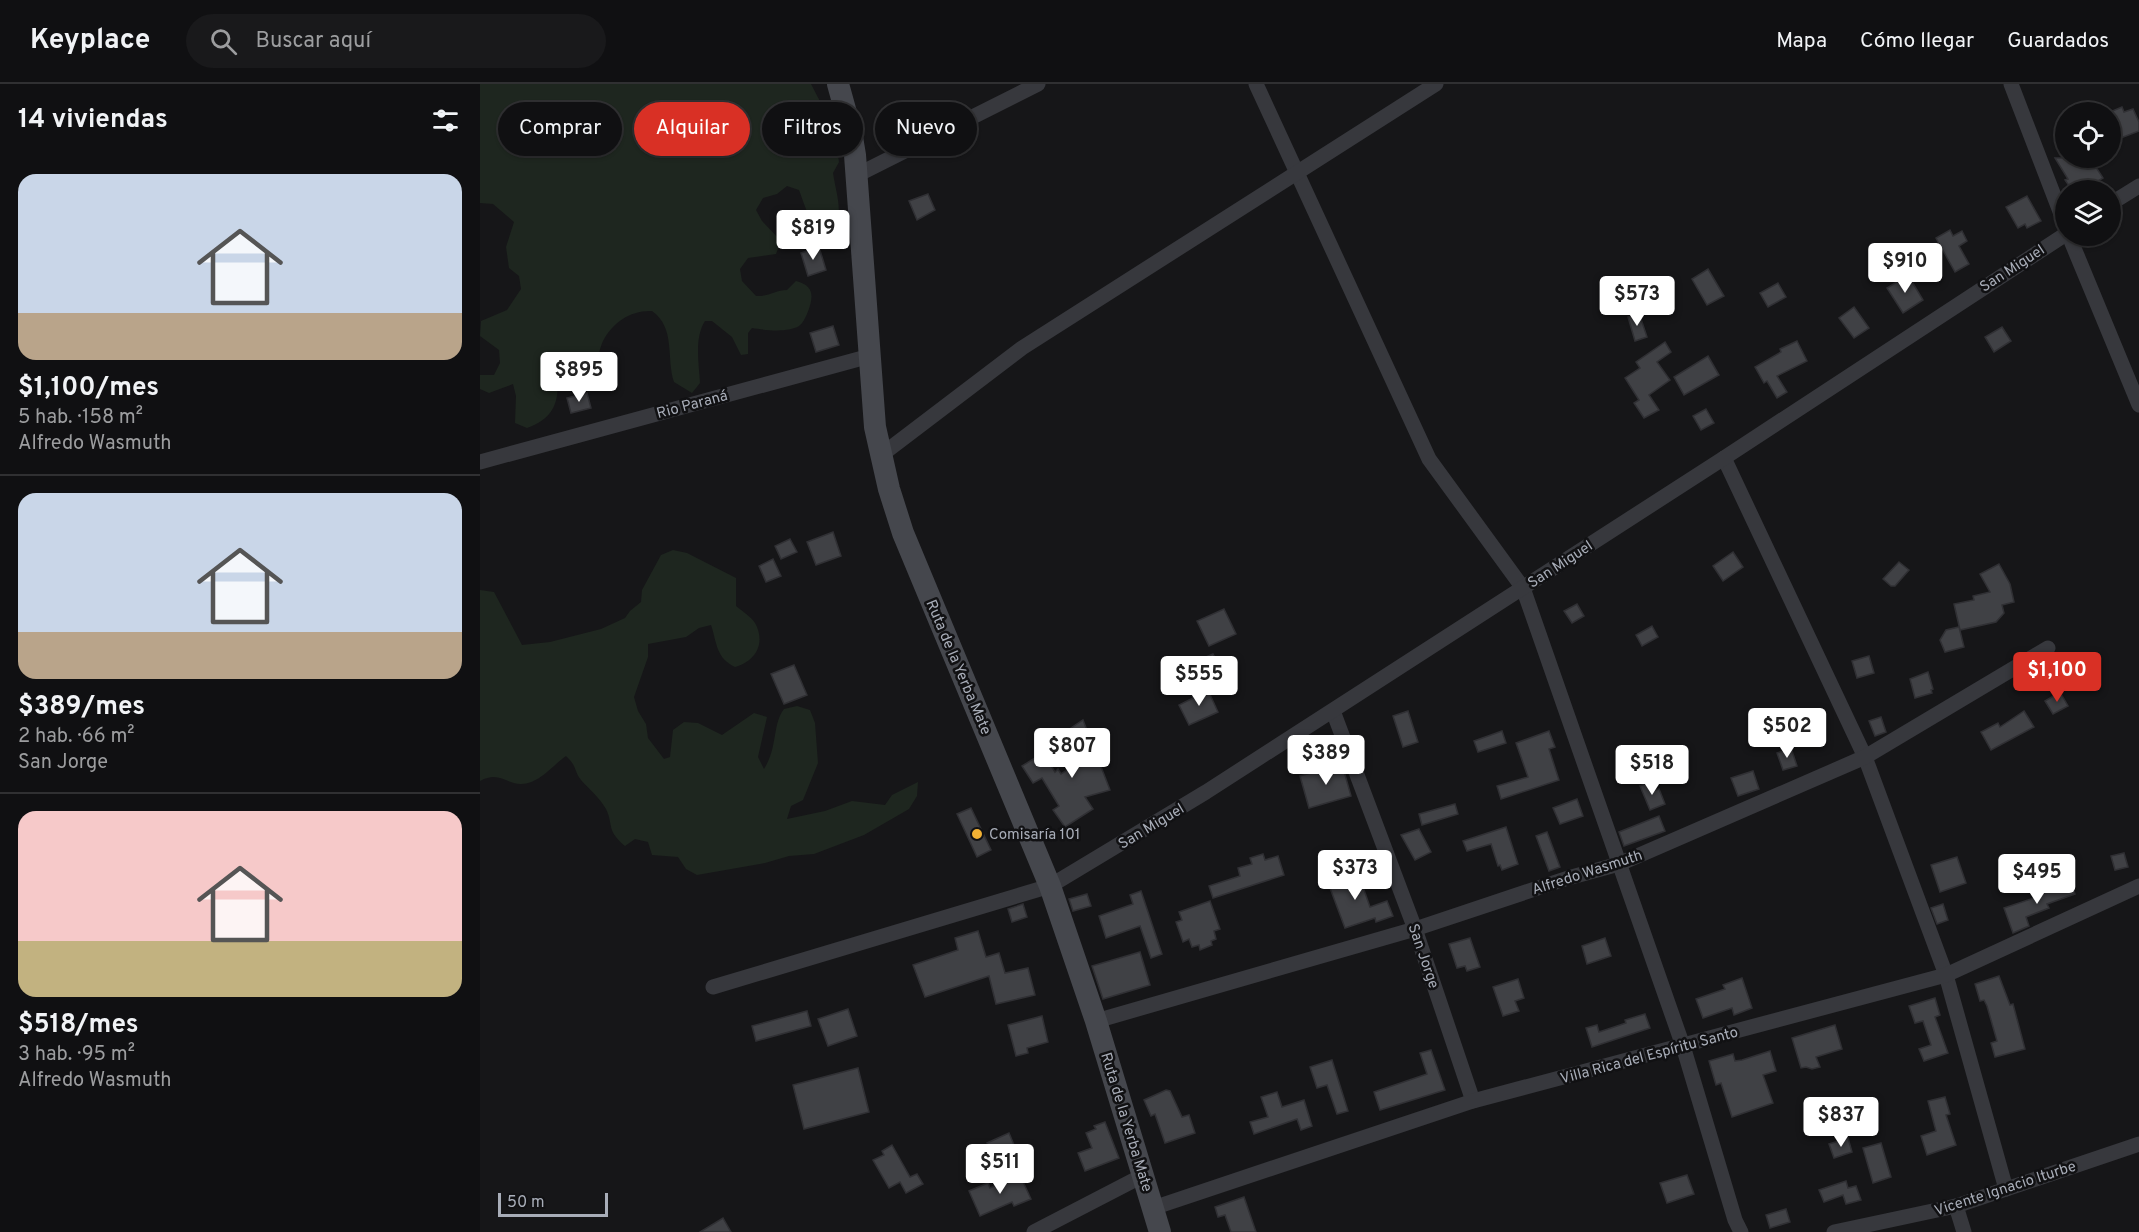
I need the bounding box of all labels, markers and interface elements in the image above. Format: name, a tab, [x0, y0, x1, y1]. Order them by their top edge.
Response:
search box	[186, 14, 606, 68]
text: Keyplace	[30, 23, 150, 59]
icon: search	[207, 25, 240, 58]
text: Buscar aquí	[255, 28, 371, 55]
text: Mapa	[1776, 28, 1827, 55]
text: Cómo llegar	[1860, 28, 1974, 55]
text: Guardados	[2007, 28, 2109, 55]
chip: Comprar	[498, 102, 622, 156]
chip: Alquilar	[634, 102, 750, 156]
chip: Filtros	[762, 102, 863, 156]
chip: Nuevo	[875, 102, 977, 156]
map controls	[2055, 102, 2121, 246]
button: locate	[2055, 102, 2121, 168]
text: 14 viviendas	[18, 104, 168, 137]
icon: filters	[429, 104, 462, 137]
button: layers	[2055, 180, 2121, 246]
pin: $819	[777, 210, 849, 261]
icon: home	[186, 213, 294, 321]
text: $819	[791, 216, 835, 242]
street label: San Miguel	[1977, 241, 2049, 297]
pin: $910	[1869, 243, 1941, 294]
text: $910	[1882, 249, 1928, 275]
pin: $573	[1601, 276, 1673, 327]
text: $573	[1614, 282, 1660, 308]
pin: $895	[543, 352, 615, 403]
text: $895	[554, 358, 604, 384]
text: $1,100/mes	[18, 372, 159, 405]
street label: Rio Paraná	[655, 387, 730, 424]
text: 5 hab. · 158 m²	[18, 405, 143, 431]
text: Alfredo Wasmuth	[18, 431, 171, 457]
icon: home	[186, 532, 294, 640]
street label: San Miguel	[1525, 537, 1597, 593]
street label: Ruta de la Yerba Mate	[921, 597, 995, 738]
pin: $1,100	[2008, 652, 2106, 703]
pin: $555	[1163, 656, 1235, 707]
text: $1,100	[2027, 658, 2087, 684]
text: $555	[1175, 662, 1223, 688]
text: $389/mes	[18, 691, 145, 724]
pin: $502	[1751, 708, 1823, 759]
text: $502	[1762, 714, 1812, 740]
text: 2 hab. · 66 m²	[18, 724, 135, 750]
pin: $807	[1036, 728, 1108, 779]
text: $807	[1048, 734, 1096, 760]
pin: $389	[1290, 735, 1362, 786]
text: $389	[1302, 741, 1350, 767]
pin: $518	[1616, 745, 1688, 796]
text: San Jorge	[18, 750, 108, 776]
text: $518	[1630, 751, 1674, 777]
street label: San Miguel	[1115, 800, 1188, 854]
place label: Comisaría 101	[989, 826, 1080, 845]
marker: Comisaría 101	[970, 827, 984, 841]
street label: Alfredo Wasmuth	[1530, 847, 1645, 900]
icon: home	[186, 850, 294, 958]
pin: $373	[1319, 850, 1391, 901]
pin: $495	[2001, 854, 2073, 905]
text: $373	[1332, 856, 1378, 882]
text: $495	[2012, 860, 2062, 886]
street label: San Jorge	[1403, 922, 1443, 991]
text: $518/mes	[18, 1009, 139, 1042]
street label: Villa Rica del Espíritu Santo	[1558, 1024, 1740, 1089]
text: 3 hab. · 95 m²	[18, 1042, 135, 1068]
street label: Ruta de la Yerba Mate	[1095, 1050, 1156, 1195]
text: Alfredo Wasmuth	[18, 1068, 171, 1094]
pin: $837	[1805, 1097, 1877, 1148]
text: $837	[1817, 1103, 1865, 1129]
pin: $511	[964, 1144, 1036, 1195]
text: $511	[980, 1150, 1020, 1176]
street label: Vicente Ignacio Iturbe	[1932, 1158, 2079, 1221]
scale bar	[498, 1190, 608, 1218]
text: 50 m	[507, 1193, 545, 1213]

